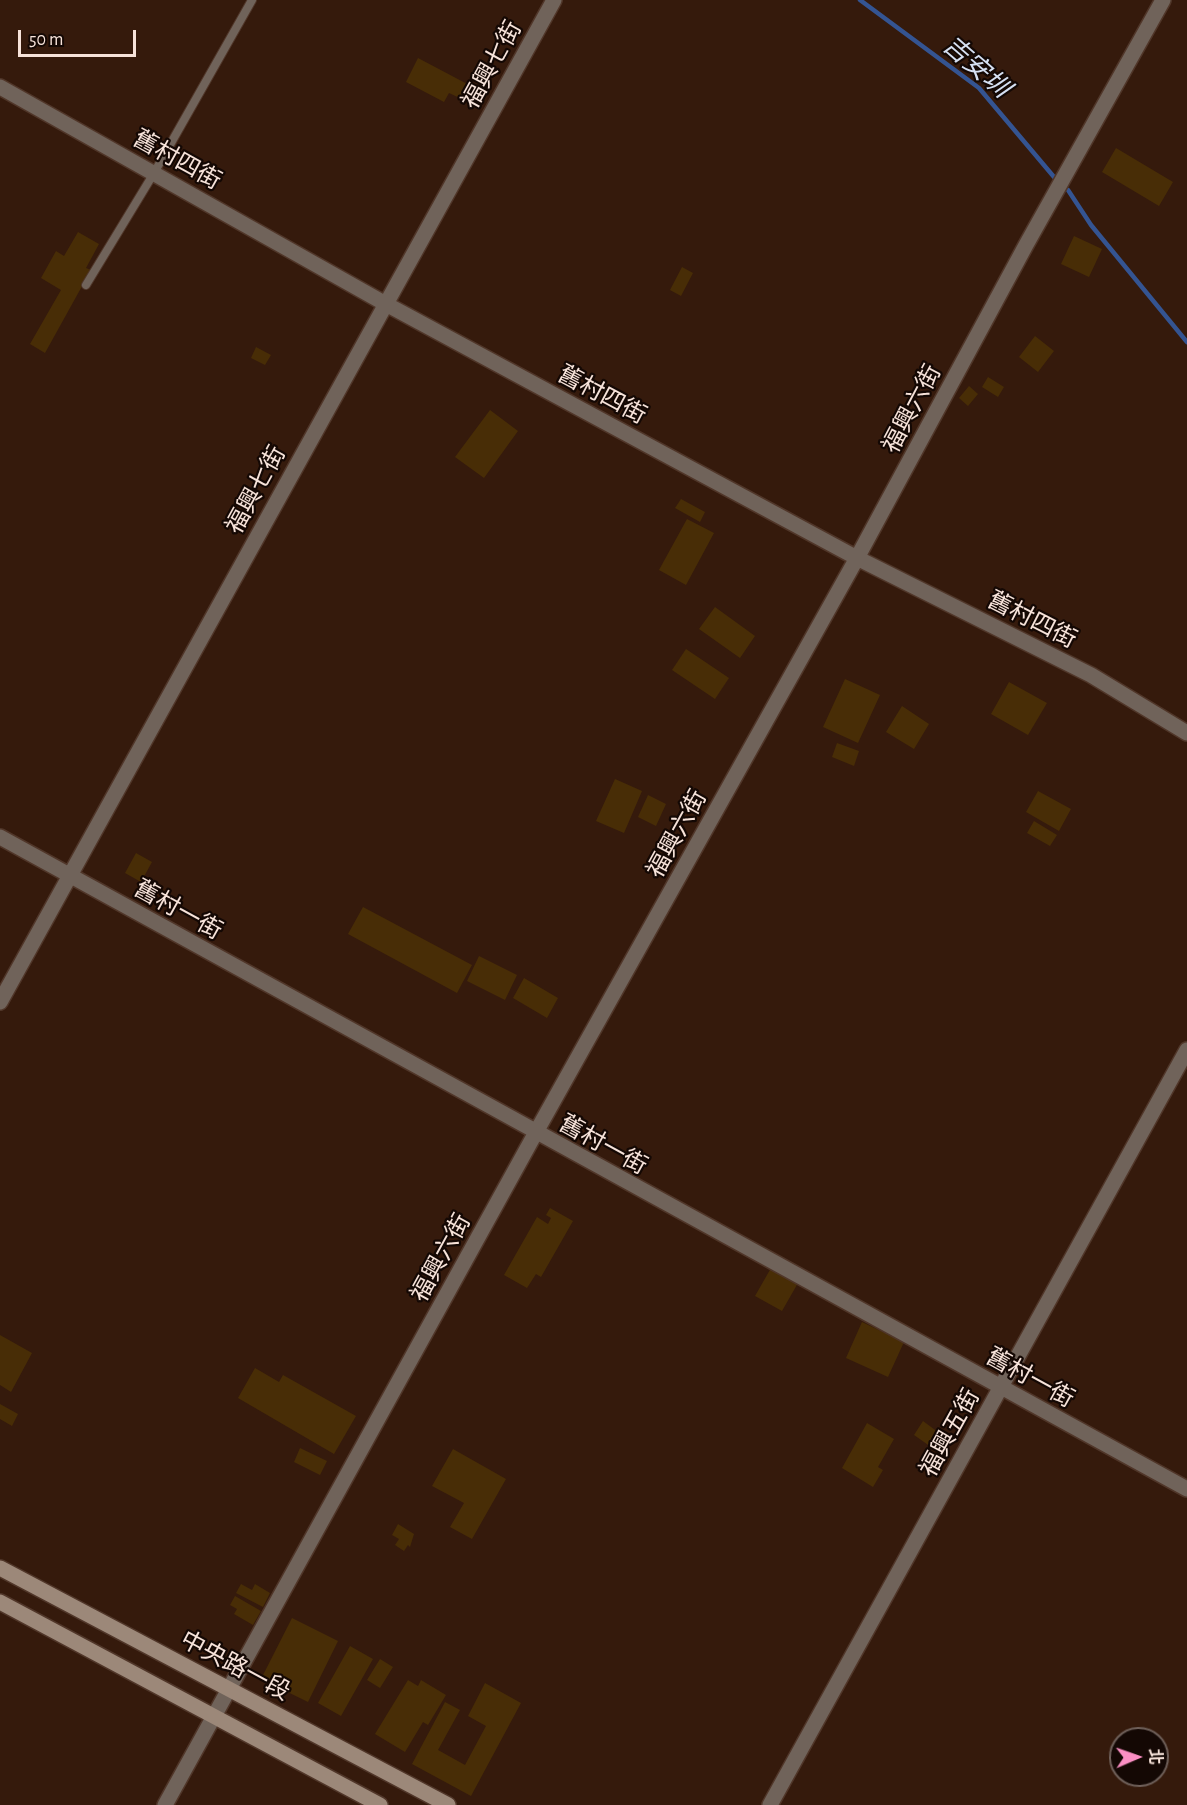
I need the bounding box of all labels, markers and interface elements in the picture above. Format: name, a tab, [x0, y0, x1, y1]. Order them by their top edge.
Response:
street label: 福興七街	[456, 16, 528, 114]
scale bar	[21, 18, 140, 56]
water label: 吉安圳	[936, 30, 1016, 104]
text: 50 m	[29, 31, 63, 49]
street label: 舊村四街	[128, 124, 226, 196]
street label: 舊村四街	[553, 360, 651, 430]
street label: 福興六街	[877, 360, 947, 458]
street label: 福興七街	[220, 441, 292, 539]
street label: 舊村四街	[983, 585, 1081, 655]
street label: 福興六街	[641, 785, 713, 883]
street label: 舊村一街	[129, 874, 227, 946]
street label: 舊村一街	[554, 1109, 652, 1181]
street label: 福興六街	[405, 1209, 477, 1307]
street label: 舊村一街	[981, 1342, 1079, 1414]
street label: 福興五街	[914, 1384, 986, 1482]
street label: 中央路一段	[175, 1625, 295, 1707]
north arrow	[1109, 1727, 1169, 1787]
text: 北	[1147, 1748, 1163, 1765]

